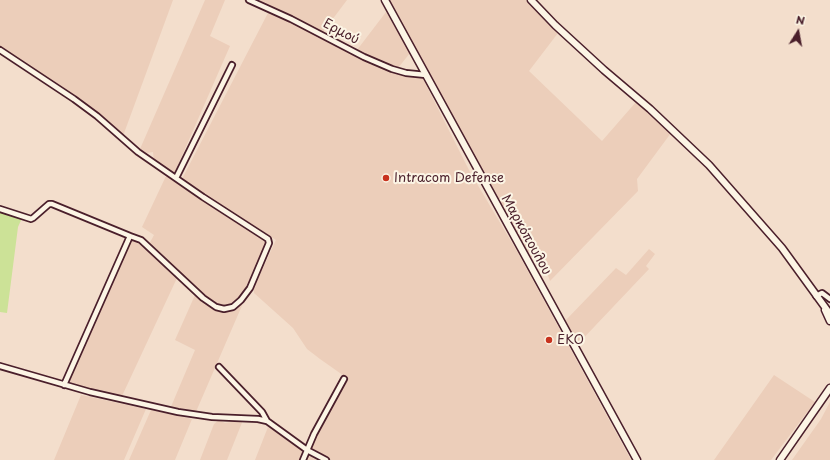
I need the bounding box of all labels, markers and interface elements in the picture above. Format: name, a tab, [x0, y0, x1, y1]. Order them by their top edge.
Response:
text: N	[794, 11, 806, 29]
north arrow	[778, 12, 818, 52]
street label: Ερμού	[320, 16, 362, 48]
place label: Intracom Defense	[394, 170, 504, 186]
marker: Intracom Defense	[381, 173, 391, 183]
street label: Μαρκόπουλου	[498, 192, 554, 278]
place label: EKO	[557, 332, 584, 348]
marker: EKO	[544, 335, 554, 345]

